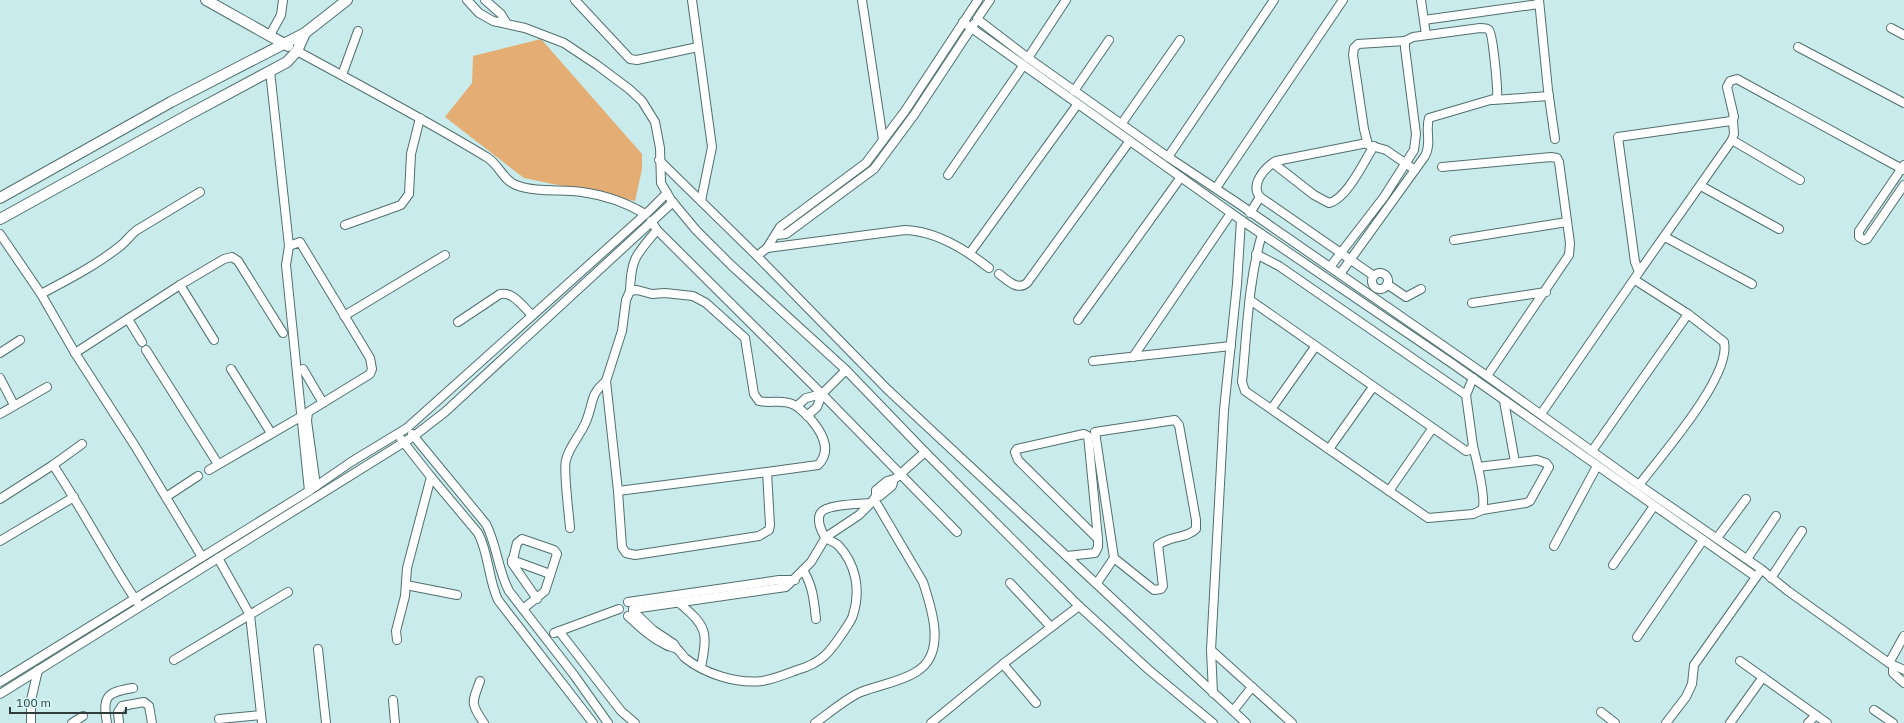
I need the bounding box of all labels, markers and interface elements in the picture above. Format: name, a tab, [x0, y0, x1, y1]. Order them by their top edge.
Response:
scale bar	[10, 689, 126, 715]
text: 100 m	[16, 695, 51, 710]

